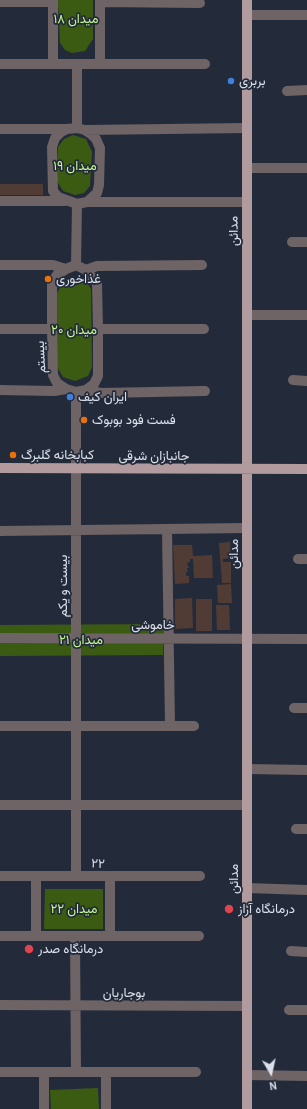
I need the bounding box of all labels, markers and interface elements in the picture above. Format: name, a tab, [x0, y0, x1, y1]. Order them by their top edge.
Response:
park label: میدان ۱۸	[54, 11, 98, 27]
place label: بربری	[239, 73, 266, 89]
marker: بربری	[226, 76, 236, 86]
park label: میدان ۱۹	[53, 158, 97, 174]
street label: مدائن	[226, 216, 242, 246]
place label: غذاخوری	[56, 271, 101, 287]
marker: غذاخوری	[43, 274, 53, 284]
park label: میدان ۲۰	[51, 322, 97, 338]
street label: بیستم	[32, 340, 50, 374]
place label: ایران کیف	[78, 389, 127, 405]
marker: ایران کیف	[65, 392, 75, 402]
place label: فست فود بوبوک	[92, 412, 176, 428]
marker: فست فود بوبوک	[79, 415, 89, 425]
place label: کبابخانه گلبرگ	[21, 447, 94, 463]
street label: جانبازان شرقی	[119, 448, 189, 464]
marker: کبابخانه گلبرگ	[8, 450, 18, 460]
street label: مدائن	[226, 539, 242, 569]
street label: بیست و یکم	[55, 555, 71, 617]
street label: خاموشی	[131, 617, 175, 633]
park label: میدان ۲۱	[59, 632, 103, 648]
street label: ۲۲	[91, 856, 105, 872]
street label: مدائن	[226, 864, 242, 894]
park label: میدان ۲۲	[50, 901, 98, 917]
place label: درمانگاه آراز	[238, 901, 295, 917]
marker: درمانگاه آراز	[223, 903, 235, 915]
place label: درمانگاه صدر	[38, 941, 103, 957]
marker: درمانگاه صدر	[23, 943, 35, 955]
street label: بوجاریان	[103, 985, 145, 1001]
north arrow	[251, 1053, 291, 1093]
text: N	[268, 1078, 278, 1092]

